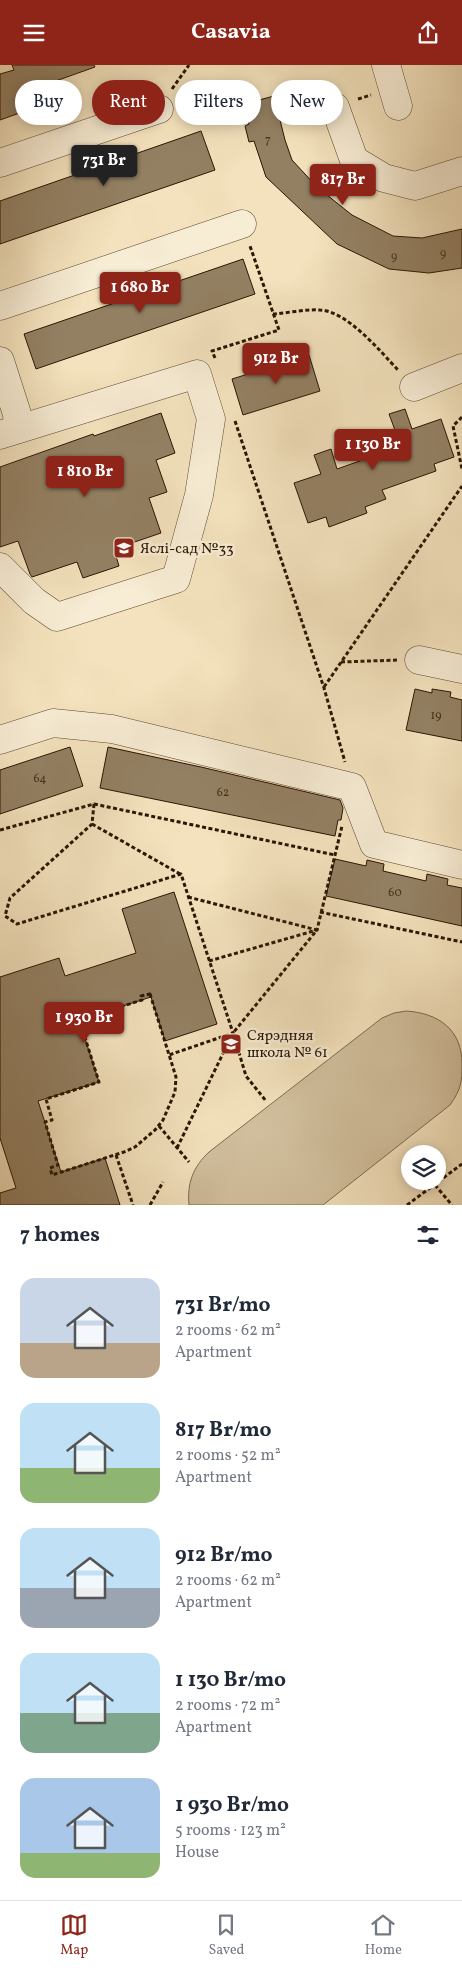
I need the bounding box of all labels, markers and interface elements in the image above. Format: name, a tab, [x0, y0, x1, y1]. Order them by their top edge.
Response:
text: Casavia	[191, 17, 271, 48]
icon: menu	[20, 19, 48, 47]
icon: share	[414, 19, 442, 47]
chip: Buy	[15, 80, 82, 125]
chip: Rent	[92, 80, 165, 125]
chip: Filters	[175, 80, 261, 125]
chip: New	[271, 80, 343, 125]
house number: 7	[265, 132, 271, 148]
pin: 731 Br	[63, 145, 145, 187]
text: 731 Br	[82, 150, 126, 172]
pin: 817 Br	[302, 163, 384, 206]
text: 817 Br	[321, 169, 365, 191]
house number: 9	[440, 246, 446, 262]
house number: 9	[391, 249, 397, 265]
pin: 1 680 Br	[88, 271, 192, 314]
text: 1 680 Br	[111, 277, 169, 299]
pin: 912 Br	[235, 343, 317, 385]
text: 912 Br	[253, 348, 299, 370]
pin: 1 130 Br	[321, 429, 425, 471]
text: 1 130 Br	[345, 434, 401, 456]
pin: 1 810 Br	[33, 455, 137, 498]
text: 1 810 Br	[57, 461, 113, 483]
school or university icon: Яслі-сад №33	[112, 536, 136, 560]
place label: Яслі-сад №33	[140, 539, 234, 560]
house number: 19	[431, 708, 441, 724]
house number: 64	[34, 771, 46, 787]
house number: 62	[217, 785, 229, 801]
house number: 60	[388, 885, 402, 901]
pin: 1 930 Br	[32, 1001, 136, 1044]
text: 1 930 Br	[55, 1007, 113, 1029]
place label: Сярэдняя школа № 61	[247, 1026, 328, 1064]
school or university icon: Сярэдняя школа № 61	[219, 1032, 243, 1056]
map controls	[401, 1145, 446, 1190]
button: layers	[401, 1145, 446, 1190]
text: 7 homes	[20, 1221, 100, 1250]
icon: filters	[414, 1221, 442, 1249]
text: 731 Br/mo	[175, 1291, 271, 1320]
icon: home	[60, 1298, 120, 1358]
text: 2 rooms · 62 m²	[175, 1320, 281, 1342]
text: Apartment	[175, 1342, 252, 1364]
text: 817 Br/mo	[175, 1416, 272, 1445]
icon: home	[60, 1423, 120, 1483]
text: 2 rooms · 52 m²	[175, 1445, 281, 1467]
text: Apartment	[175, 1467, 252, 1489]
text: 912 Br/mo	[175, 1541, 273, 1570]
icon: home	[60, 1548, 120, 1608]
text: 2 rooms · 62 m²	[175, 1570, 281, 1592]
text: Apartment	[175, 1592, 252, 1614]
text: 1 130 Br/mo	[175, 1666, 286, 1695]
icon: home	[60, 1673, 120, 1733]
text: 2 rooms · 72 m²	[175, 1695, 280, 1717]
text: Apartment	[175, 1717, 252, 1739]
text: 1 930 Br/mo	[175, 1791, 289, 1820]
icon: home	[60, 1798, 120, 1858]
text: 5 rooms · 123 m²	[175, 1820, 286, 1842]
text: House	[175, 1842, 219, 1864]
tab: Map	[60, 1911, 88, 1960]
tab: Saved	[208, 1911, 245, 1960]
tab: Home	[365, 1911, 402, 1960]

